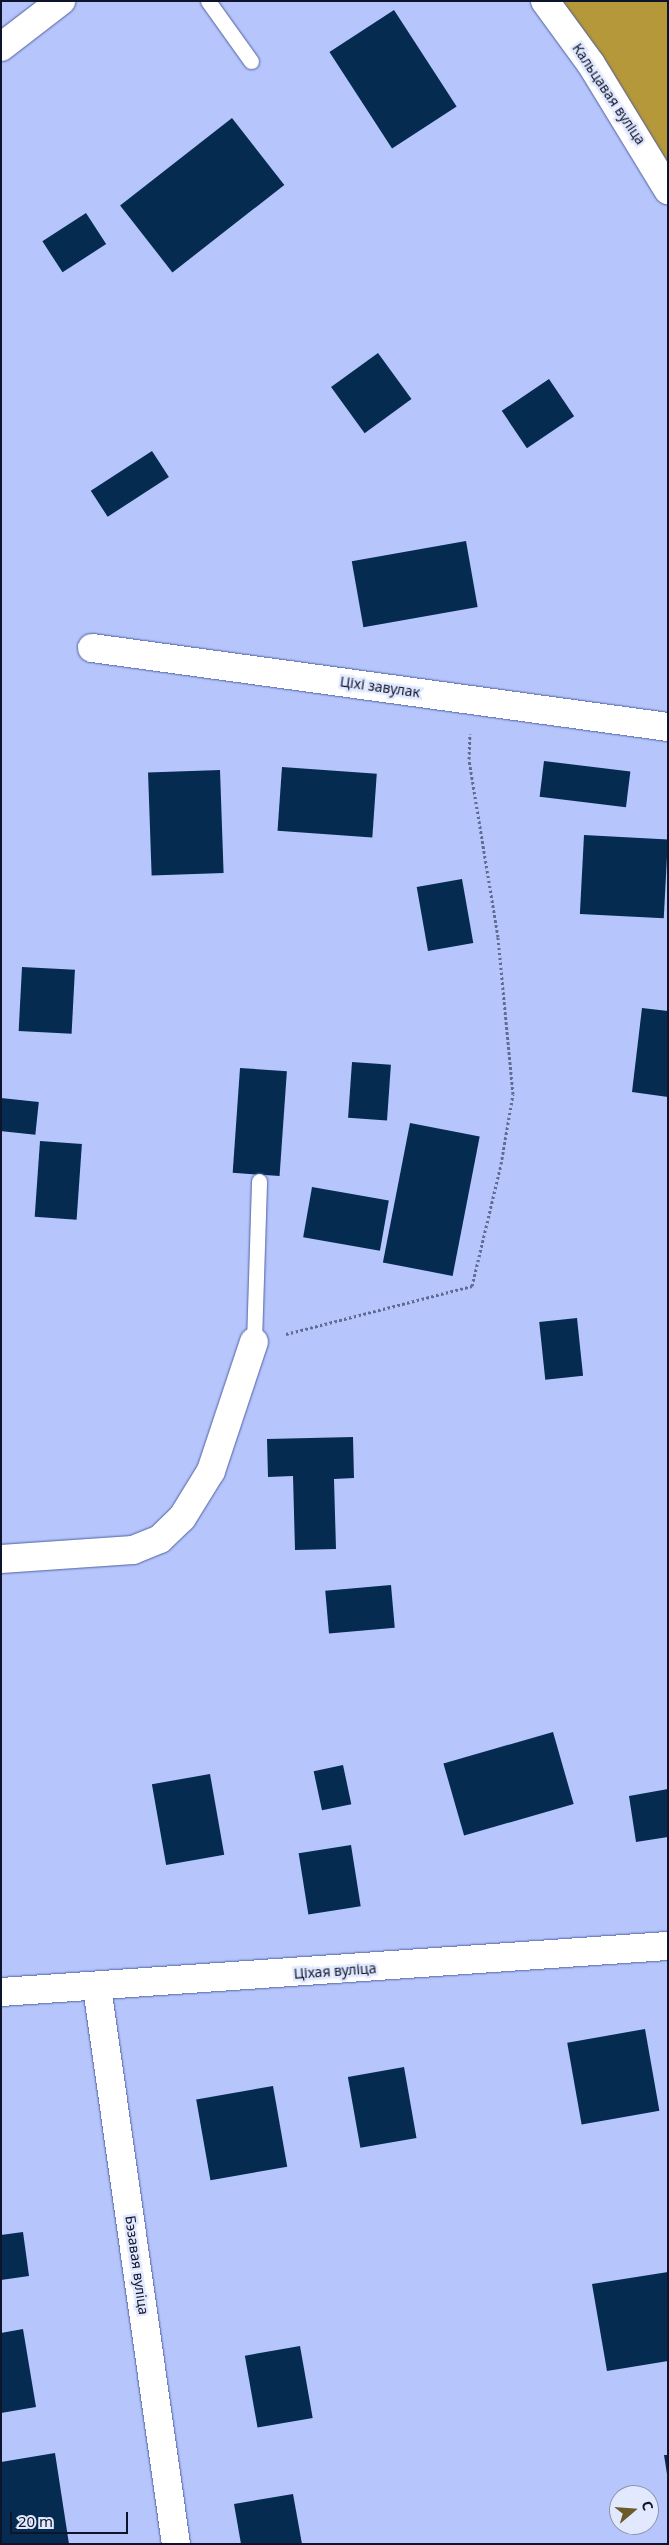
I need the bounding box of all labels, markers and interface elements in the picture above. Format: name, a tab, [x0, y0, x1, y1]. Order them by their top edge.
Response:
street label: Кальцавая вуліца	[569, 40, 649, 148]
street label: Ціхі завулак	[339, 673, 421, 701]
street label: Ціхая вуліца	[293, 1960, 377, 1982]
street label: Бэзавая вуліца	[122, 2214, 152, 2316]
north arrow	[609, 2485, 659, 2535]
text: С	[637, 2498, 658, 2513]
scale bar	[12, 2502, 130, 2534]
text: 20 m	[18, 2511, 53, 2531]

